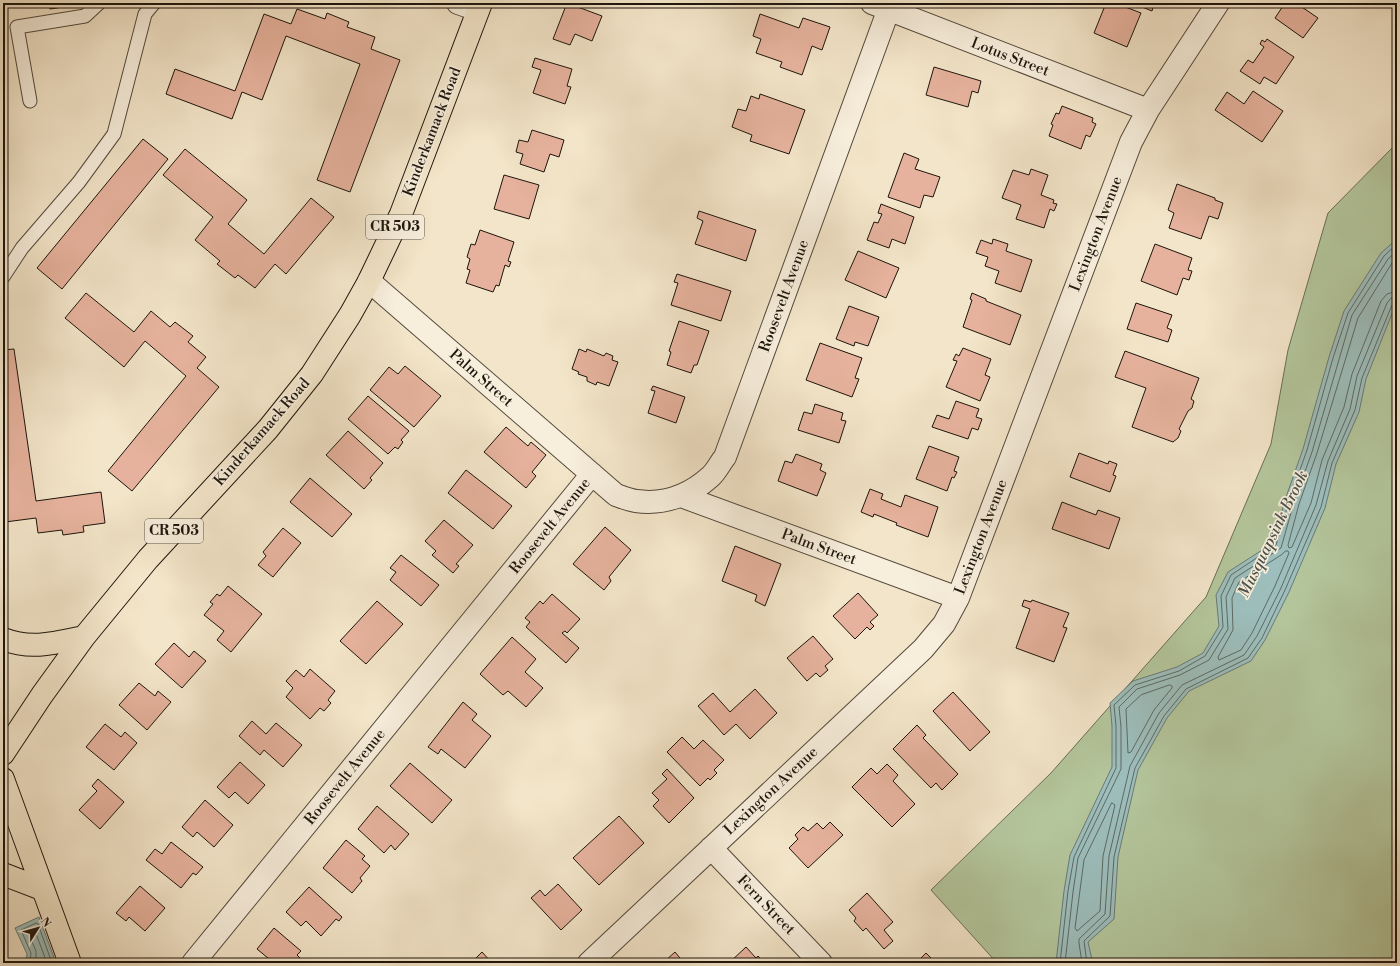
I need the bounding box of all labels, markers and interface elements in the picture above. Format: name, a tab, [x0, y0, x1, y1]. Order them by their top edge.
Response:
street label: Lotus Street	[968, 33, 1053, 81]
street label: Kinderkamack Road	[399, 64, 466, 199]
street label: Lexington Avenue	[1065, 174, 1127, 294]
road number: CR 503	[366, 215, 424, 239]
street label: Roosevelt Avenue	[755, 237, 813, 355]
street label: Palm Street	[445, 345, 517, 411]
street label: Kinderkamack Road	[210, 374, 314, 490]
water label: Musquapsink Brook	[1234, 467, 1312, 601]
street label: Roosevelt Avenue	[505, 474, 595, 578]
street label: Lexington Avenue	[950, 477, 1012, 597]
road number: CR 503	[145, 519, 203, 543]
street label: Palm Street	[779, 525, 860, 570]
street label: Roosevelt Avenue	[300, 725, 390, 829]
street label: Lexington Avenue	[720, 743, 822, 839]
street label: Fern Street	[733, 871, 800, 939]
north arrow	[18, 908, 58, 948]
text: N	[37, 915, 54, 931]

